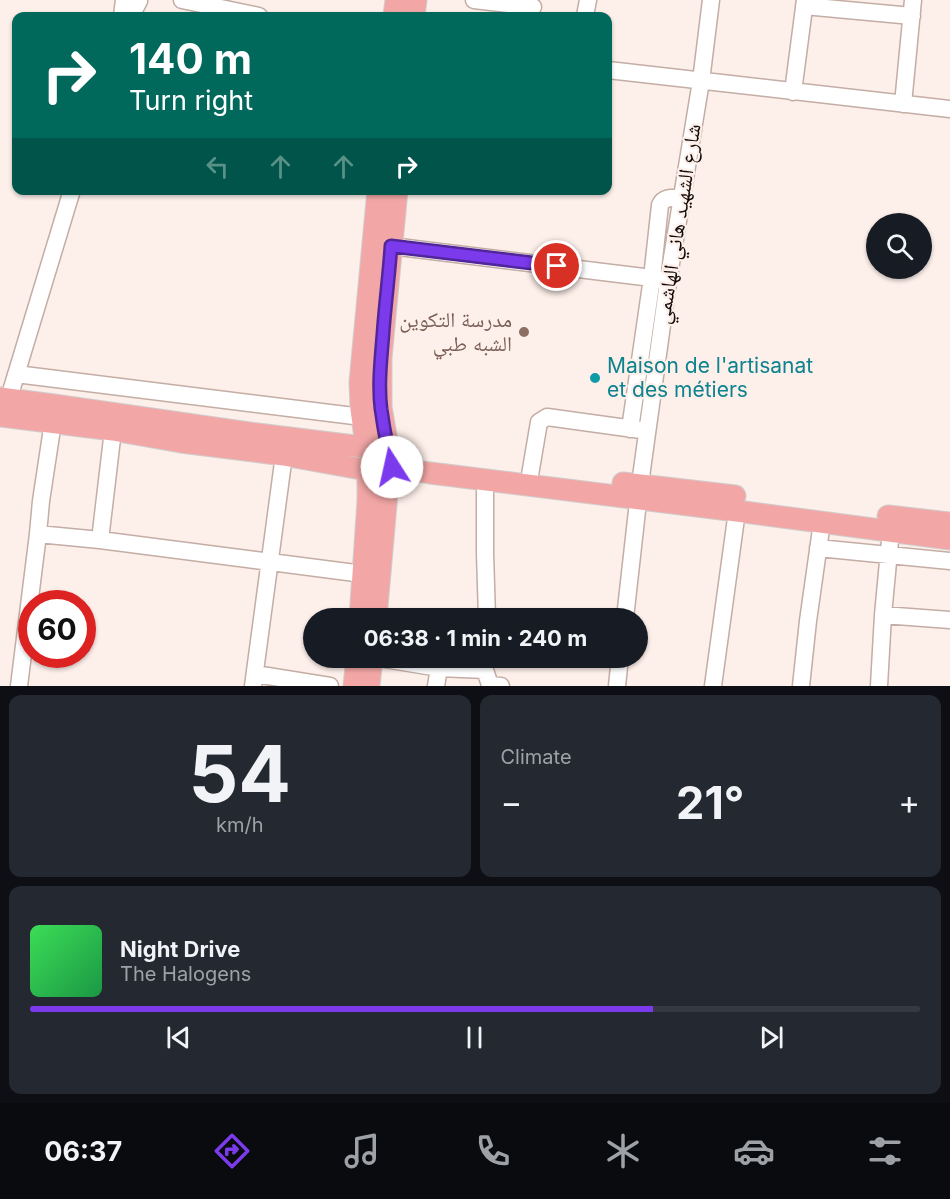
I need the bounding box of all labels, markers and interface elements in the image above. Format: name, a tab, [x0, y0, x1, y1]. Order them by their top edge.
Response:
text: 140 m	[129, 33, 252, 84]
icon: right	[30, 36, 108, 114]
text: Turn right	[129, 84, 253, 117]
street label: شارع الشهيد هاني الهاشمي	[649, 122, 710, 327]
icon: left	[201, 150, 234, 183]
icon: ahead	[264, 150, 297, 183]
icon: ahead	[327, 150, 360, 183]
icon: right	[390, 150, 423, 183]
map controls	[866, 213, 932, 279]
button: search	[866, 213, 932, 279]
pin	[531, 240, 582, 291]
icon: arrive	[540, 249, 573, 282]
place label: مدرسة التكوين الشبه طبي	[399, 307, 512, 360]
marker: مدرسة التكوين الشبه طبي	[517, 325, 531, 339]
place label: Maison de l'artisanat et des métiers	[607, 353, 813, 402]
marker: Maison de l'artisanat et des métiers	[588, 371, 602, 385]
position arrow	[360, 435, 424, 499]
speed limit sign: 60	[18, 590, 96, 668]
text: 06:38 · 1 min · 240 m	[364, 625, 587, 651]
text: 54	[188, 726, 291, 821]
text: Climate	[501, 745, 572, 769]
text: 21°	[676, 775, 744, 830]
text: −	[501, 782, 522, 822]
text: +	[898, 782, 920, 822]
text: km/h	[216, 813, 264, 837]
text: Night Drive	[120, 936, 240, 962]
text: The Halogens	[120, 962, 251, 986]
icon: previous	[162, 1021, 195, 1054]
icon: pause	[458, 1021, 491, 1054]
icon: next	[755, 1021, 788, 1054]
icon: directions	[211, 1130, 253, 1172]
icon: music	[341, 1130, 383, 1172]
icon: phone	[472, 1130, 514, 1172]
icon: climate	[602, 1130, 644, 1172]
icon: car	[733, 1130, 775, 1172]
icon: filters	[864, 1130, 906, 1172]
text: 06:37	[44, 1135, 122, 1168]

